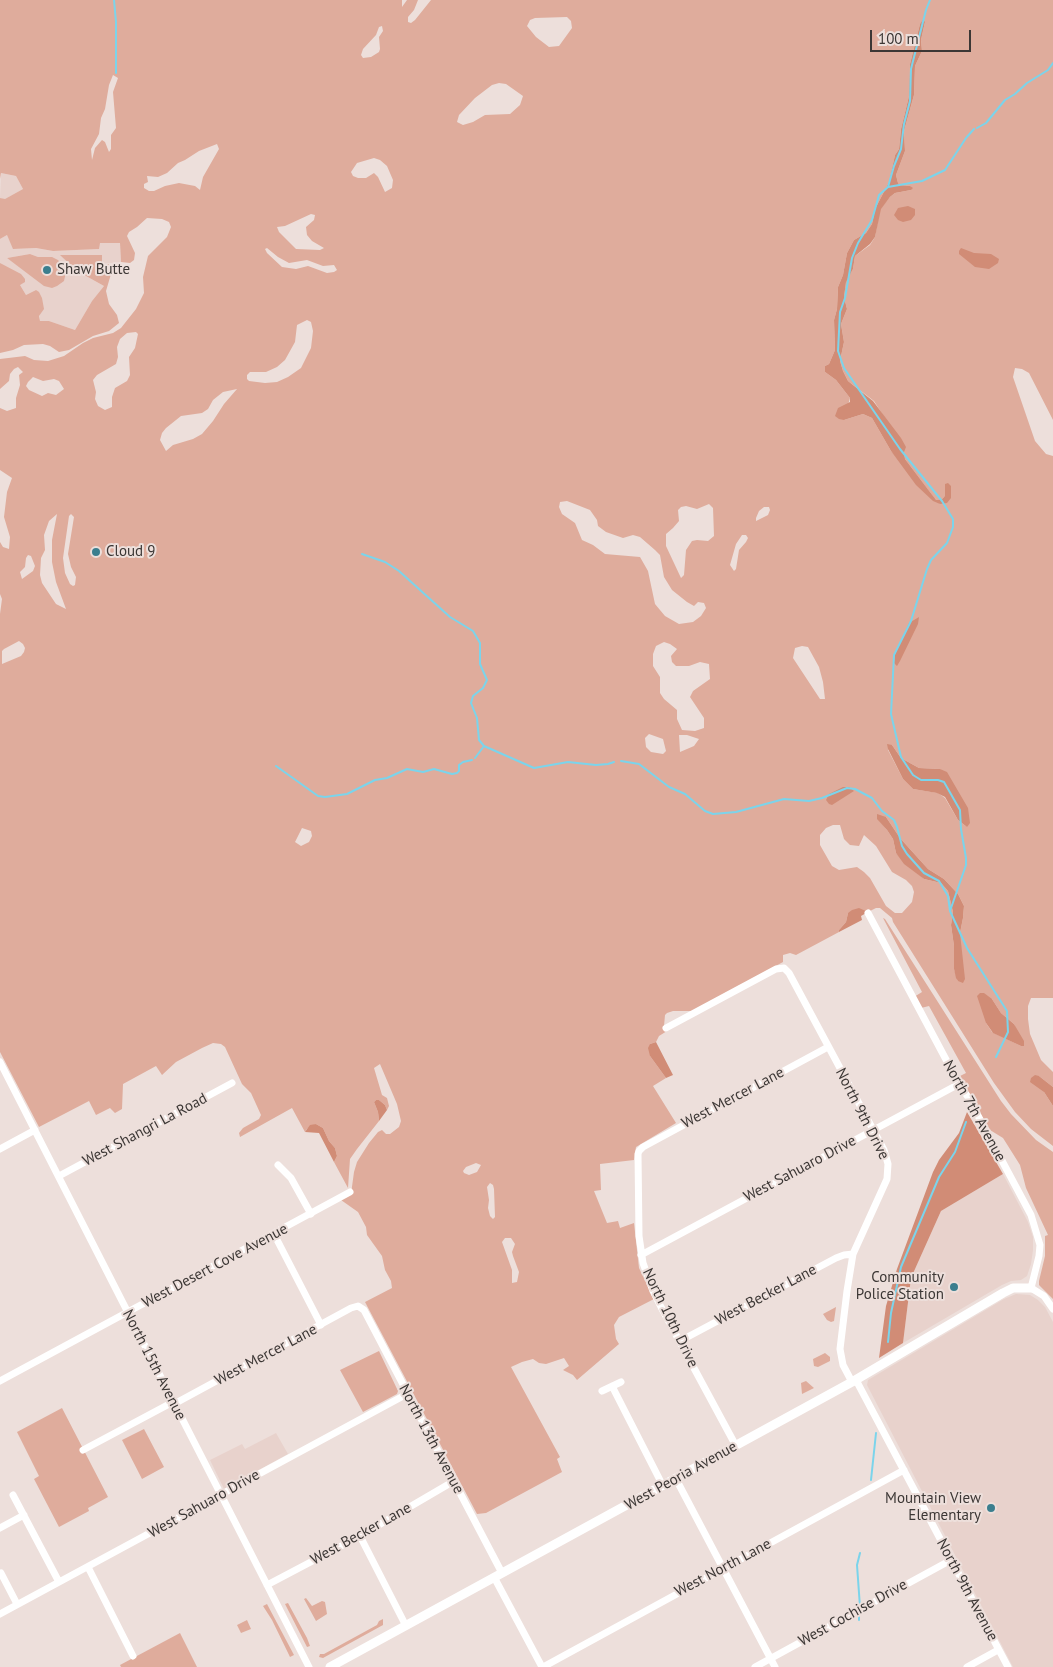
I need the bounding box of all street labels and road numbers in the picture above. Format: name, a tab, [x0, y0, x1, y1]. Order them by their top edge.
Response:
street label: North 7th Avenue	[939, 1057, 1009, 1165]
street label: West Mercer Lane	[679, 1063, 787, 1133]
street label: North 9th Drive	[831, 1065, 893, 1163]
street label: West Shangri La Road	[80, 1090, 210, 1170]
street label: West Sahuaro Drive	[741, 1132, 859, 1206]
street label: West Desert Cove Avenue	[139, 1220, 291, 1312]
street label: West Becker Lane	[712, 1261, 820, 1329]
street label: North 10th Drive	[638, 1265, 702, 1371]
street label: North 15th Avenue	[118, 1307, 190, 1423]
street label: West Mercer Lane	[212, 1320, 320, 1390]
street label: North 13th Avenue	[395, 1381, 467, 1497]
street label: West Peoria Avenue	[622, 1438, 740, 1514]
street label: West Sahuaro Drive	[145, 1466, 263, 1542]
street label: West Becker Lane	[308, 1499, 414, 1569]
street label: West North Lane	[672, 1535, 774, 1601]
street label: North 9th Avenue	[932, 1536, 1002, 1644]
street label: West Cochise Drive	[796, 1576, 910, 1650]

